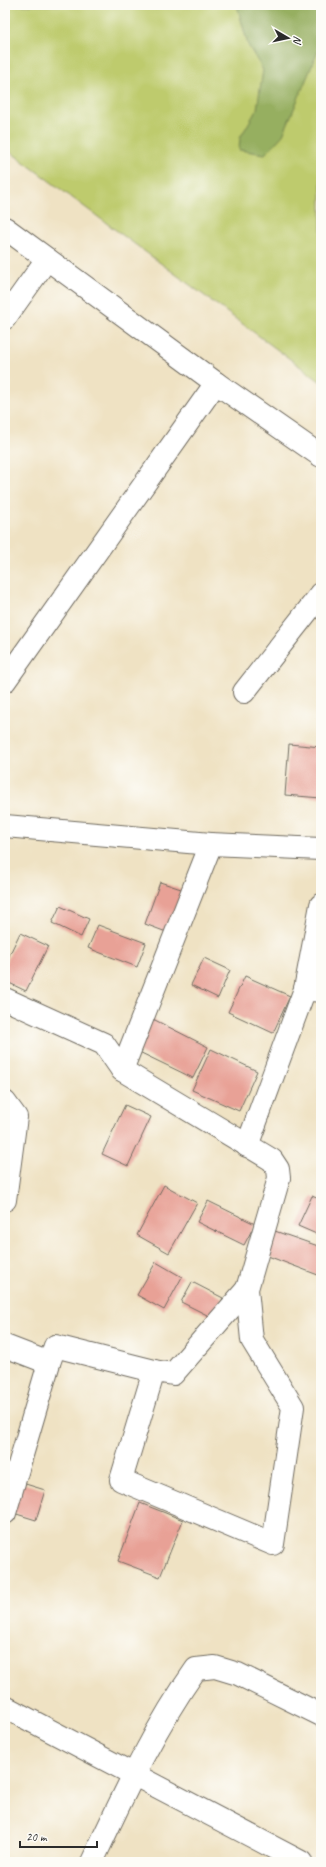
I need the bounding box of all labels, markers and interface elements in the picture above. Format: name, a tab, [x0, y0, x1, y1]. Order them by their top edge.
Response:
north arrow	[268, 18, 308, 58]
text: N	[290, 35, 305, 46]
scale bar	[20, 1823, 97, 1849]
text: 20 m	[26, 1829, 48, 1845]

